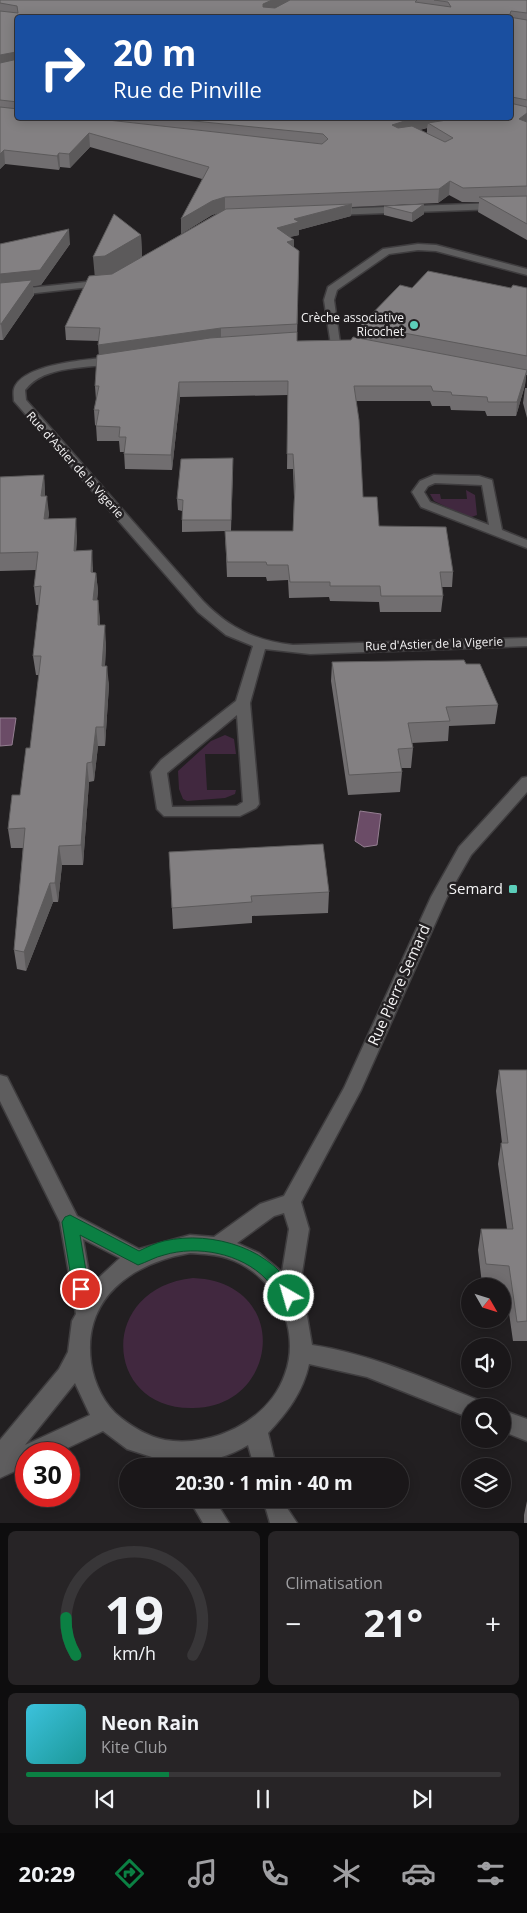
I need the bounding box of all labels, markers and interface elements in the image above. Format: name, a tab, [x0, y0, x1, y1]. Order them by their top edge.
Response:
text: 20 m	[113, 29, 196, 76]
icon: right	[30, 35, 95, 100]
text: Rue de Pinville	[113, 74, 262, 104]
place label: Crèche associative Ricochet	[301, 309, 404, 340]
marker: Crèche associative Ricochet	[408, 319, 420, 331]
street label: Rue d'Astier de la Vigerie	[23, 408, 128, 522]
street label: Rue d'Astier de la Vigerie	[365, 633, 504, 654]
place label: Semard	[449, 878, 503, 898]
marker: Semard	[507, 883, 519, 895]
street label: Rue Pierre Semard	[362, 921, 434, 1048]
pin	[60, 1268, 102, 1310]
position arrow	[262, 1269, 314, 1321]
icon: arrive	[67, 1275, 95, 1303]
north arrow	[461, 1278, 511, 1328]
map controls	[461, 1278, 511, 1508]
button: sound	[461, 1338, 511, 1388]
button: search	[461, 1398, 511, 1448]
speed limit sign: 30	[15, 1442, 80, 1507]
button: layers	[461, 1458, 511, 1508]
text: 20:30 · 1 min · 40 m	[175, 1470, 353, 1496]
text: Climatisation	[286, 1572, 383, 1594]
text: 19	[104, 1578, 163, 1649]
text: 21°	[363, 1596, 423, 1648]
text: −	[286, 1604, 302, 1642]
text: +	[485, 1604, 501, 1642]
text: km/h	[112, 1641, 155, 1665]
text: Neon Rain	[101, 1710, 199, 1736]
text: Kite Club	[101, 1736, 167, 1758]
icon: previous	[91, 1785, 119, 1813]
icon: pause	[249, 1785, 277, 1813]
icon: next	[408, 1785, 436, 1813]
icon: directions	[112, 1856, 147, 1891]
icon: music	[185, 1856, 220, 1891]
icon: phone	[257, 1856, 292, 1891]
icon: climate	[329, 1856, 364, 1891]
icon: car	[401, 1856, 436, 1891]
icon: filters	[473, 1856, 508, 1891]
text: 20:29	[19, 1858, 75, 1888]

